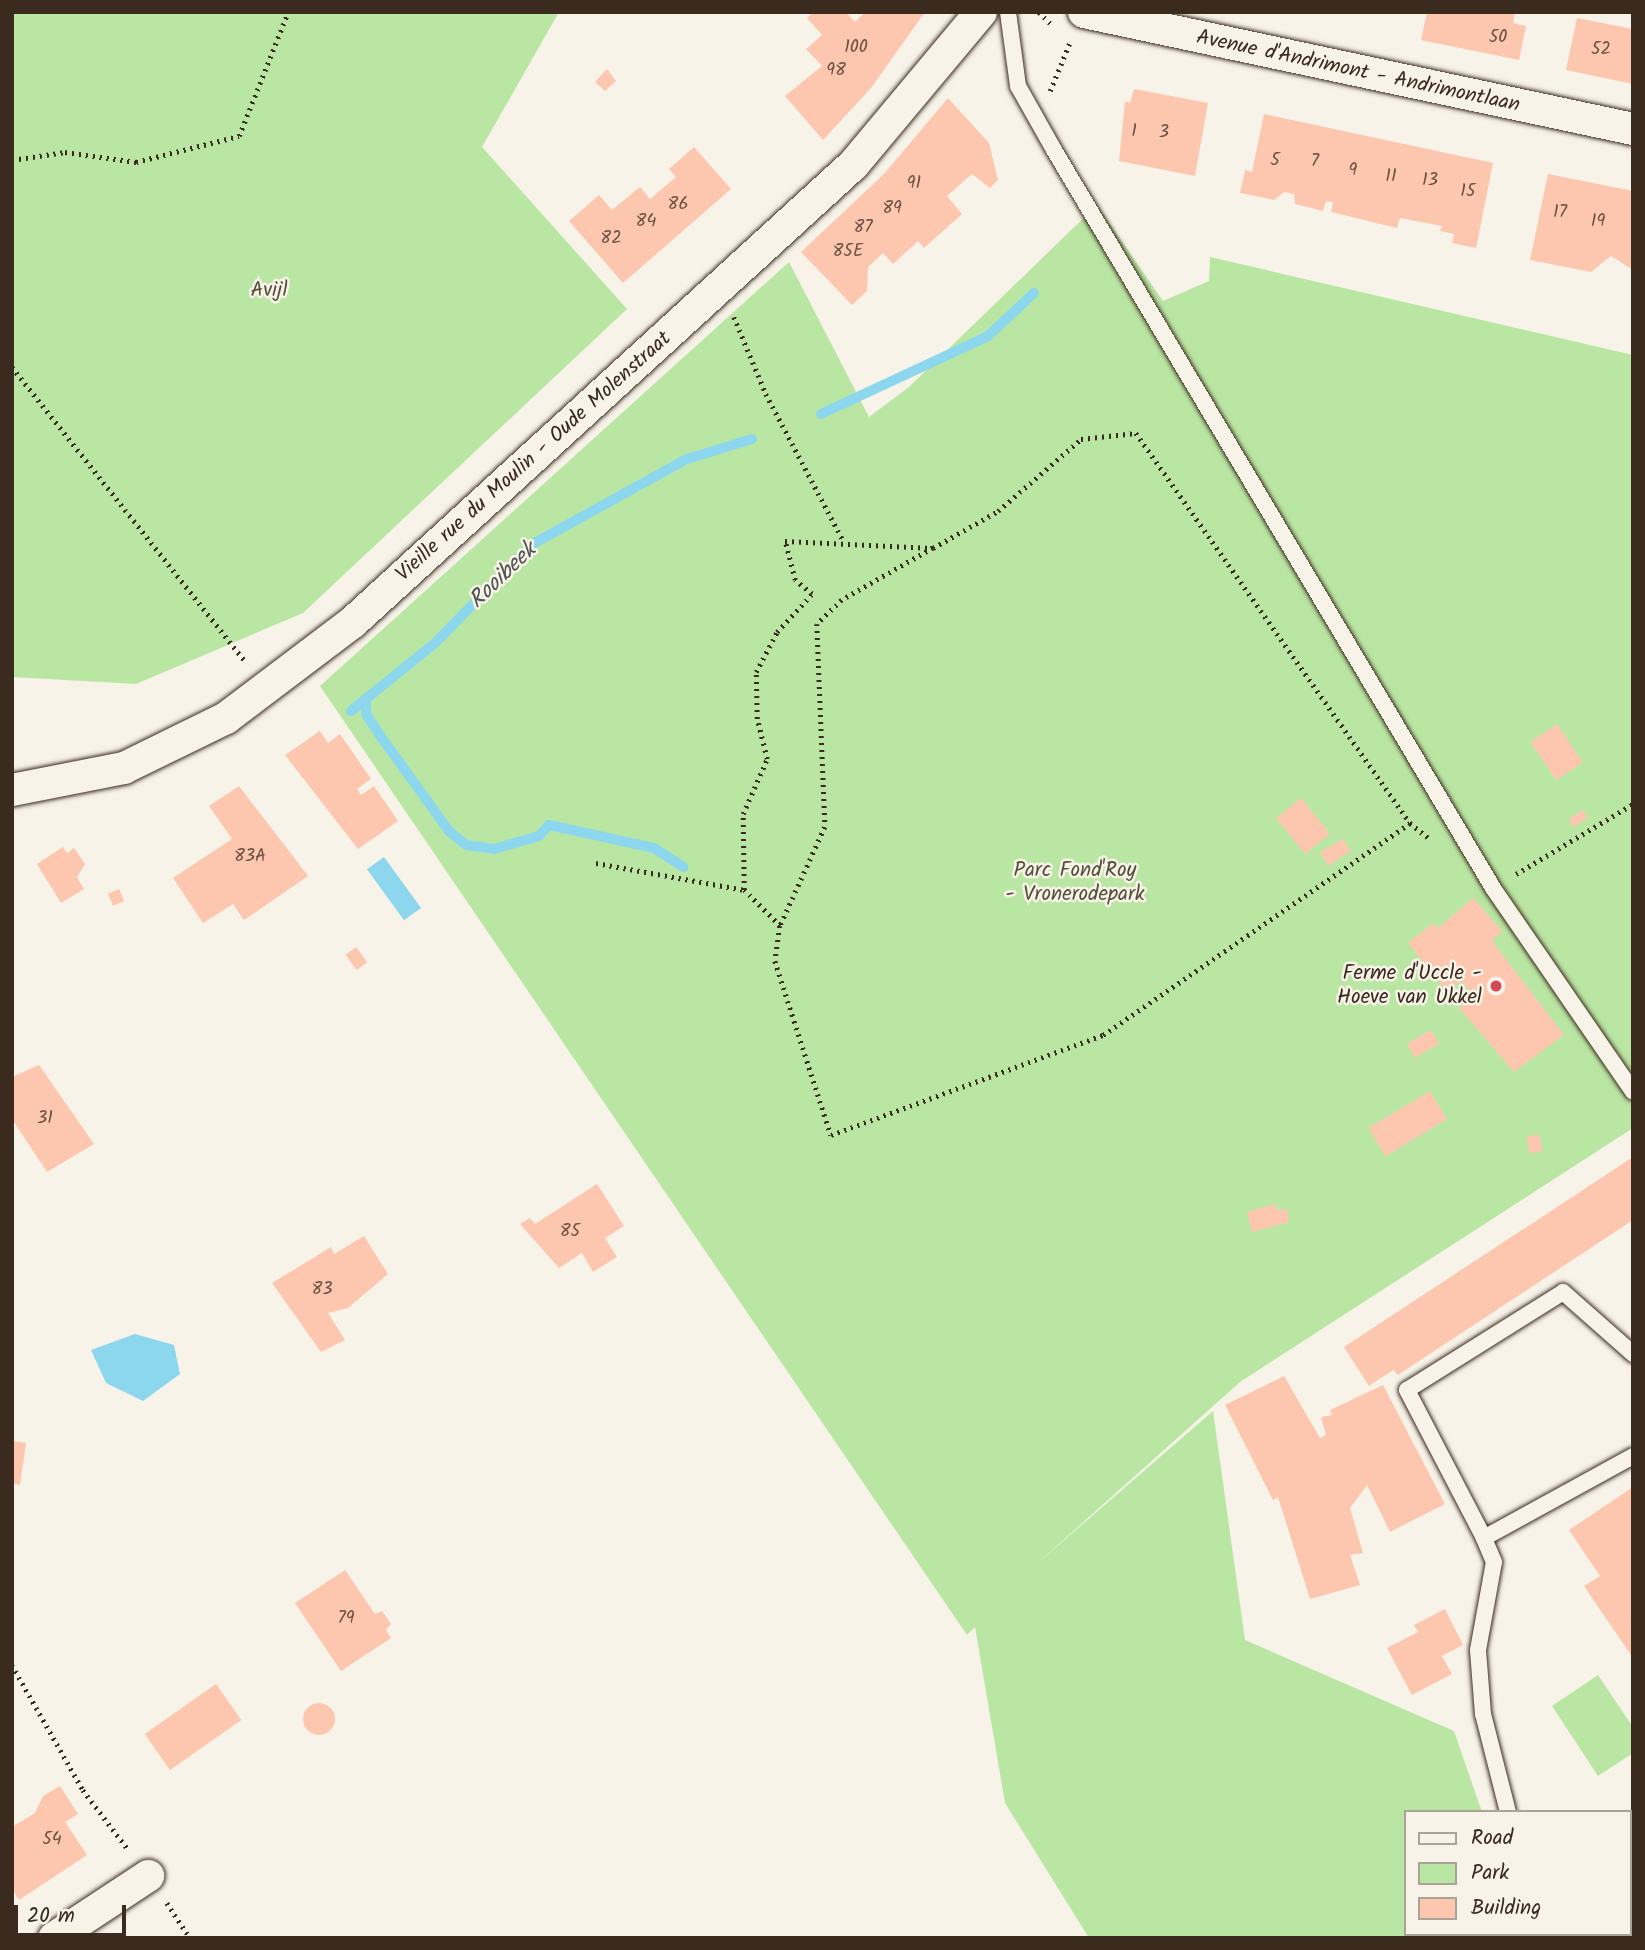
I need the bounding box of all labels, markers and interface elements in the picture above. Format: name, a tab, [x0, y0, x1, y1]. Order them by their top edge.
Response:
street label: Avenue d'Andrimont - Andrimontlaan	[1194, 25, 1522, 119]
house number: 50	[1489, 27, 1507, 49]
house number: 100	[844, 37, 868, 59]
house number: 52	[1591, 39, 1611, 61]
house number: 98	[826, 60, 846, 82]
house number: 1	[1131, 121, 1137, 143]
house number: 3	[1159, 122, 1169, 144]
house number: 5	[1270, 150, 1280, 172]
house number: 7	[1311, 151, 1319, 173]
house number: 9	[1349, 160, 1357, 182]
house number: 11	[1385, 166, 1397, 188]
house number: 13	[1422, 170, 1438, 192]
house number: 91	[907, 173, 921, 195]
house number: 15	[1460, 181, 1476, 203]
house number: 86	[668, 194, 688, 216]
house number: 89	[882, 198, 902, 220]
house number: 17	[1553, 202, 1567, 224]
house number: 84	[636, 211, 656, 233]
house number: 19	[1591, 211, 1605, 233]
house number: 87	[853, 217, 873, 239]
house number: 82	[600, 228, 622, 250]
house number: 85E	[832, 241, 864, 263]
park label: Avijl	[250, 278, 288, 304]
street label: Vieille rue du Moulin - Oude Molenstraat	[391, 327, 677, 587]
water label: Rooibeek	[463, 537, 543, 615]
house number: 83A	[234, 846, 266, 868]
park label: Parc Fond'Roy - Vronerodepark	[1005, 858, 1145, 908]
place label: Ferme d'Uccle - Hoeve van Ukkel	[1337, 961, 1482, 1011]
marker: Ferme d'Uccle - Hoeve van Ukkel	[1488, 978, 1504, 994]
house number: 31	[37, 1108, 53, 1130]
house number: 85	[560, 1221, 580, 1243]
house number: 83	[311, 1279, 333, 1301]
house number: 79	[337, 1608, 355, 1630]
legend	[1404, 1810, 1631, 1936]
text: Road	[1471, 1822, 1513, 1855]
house number: 54	[42, 1829, 62, 1851]
text: Park	[1471, 1857, 1509, 1890]
scale bar	[18, 1890, 130, 1934]
text: Building	[1471, 1892, 1541, 1925]
text: 20 m	[27, 1900, 75, 1933]

